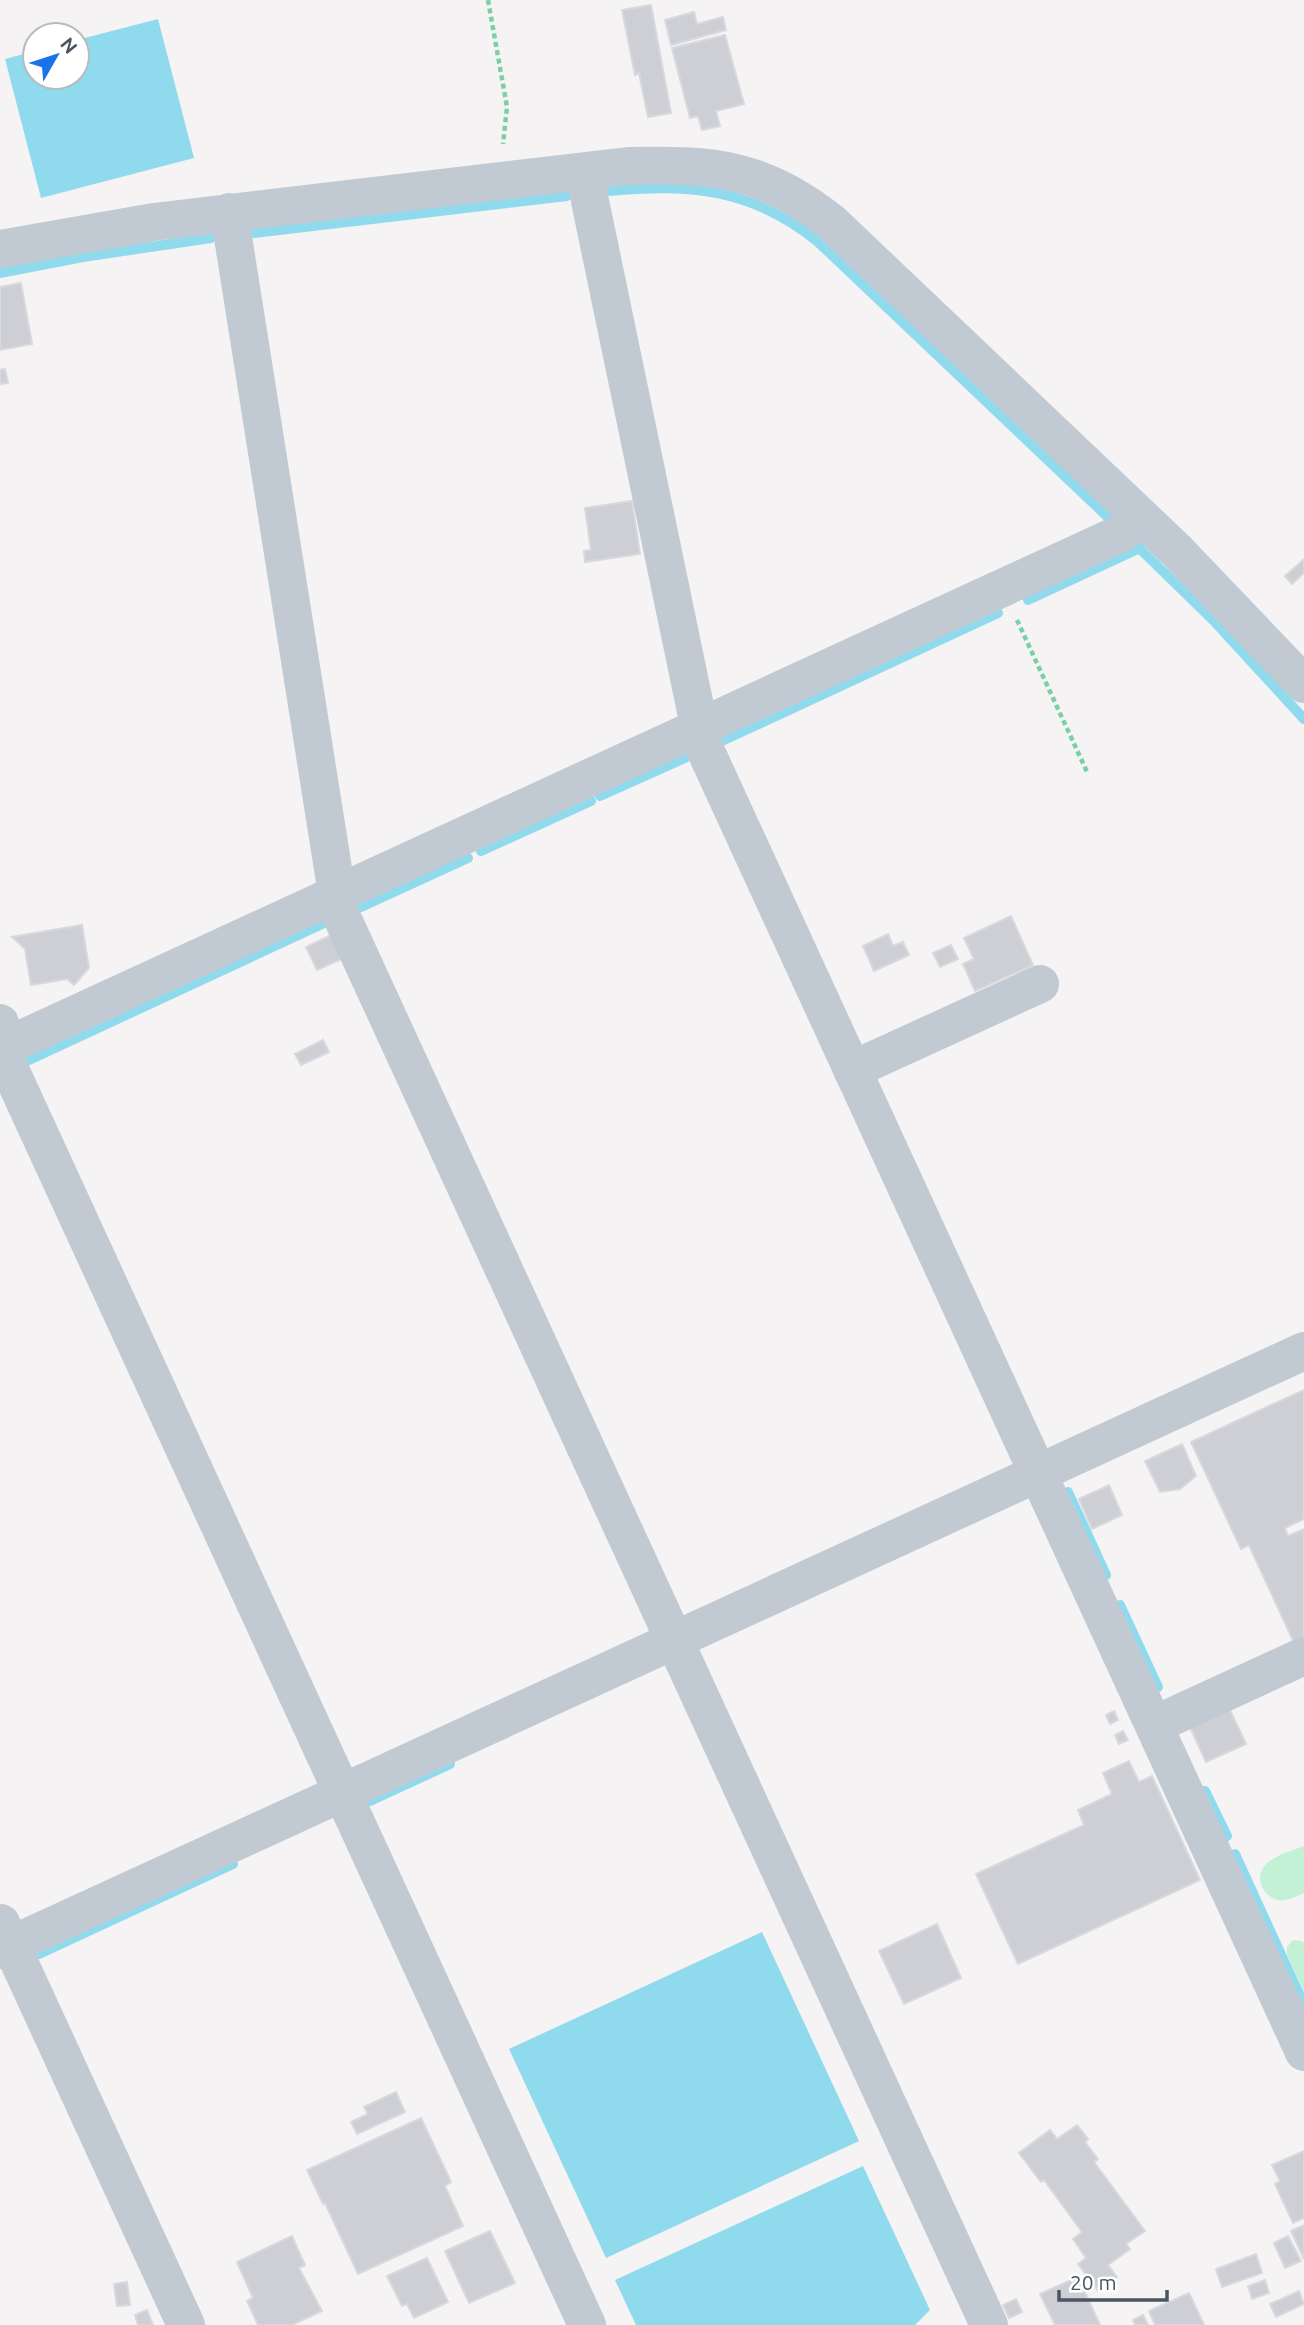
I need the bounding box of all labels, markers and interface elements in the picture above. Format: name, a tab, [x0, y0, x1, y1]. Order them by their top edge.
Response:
north arrow	[21, 21, 91, 91]
text: N	[56, 33, 82, 58]
scale bar	[1059, 2258, 1168, 2302]
text: 20 m	[1070, 2270, 1117, 2294]

